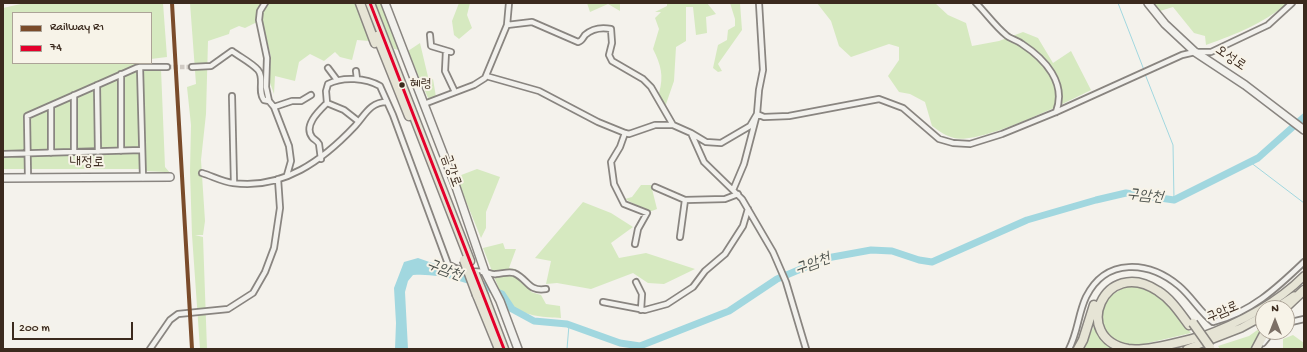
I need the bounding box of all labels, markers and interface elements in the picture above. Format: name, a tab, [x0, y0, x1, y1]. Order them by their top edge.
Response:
legend	[12, 12, 152, 64]
text: Railway R1	[50, 21, 104, 35]
text: 74	[50, 41, 62, 55]
street label: 오성로	[1211, 43, 1249, 75]
place label: 혜령	[410, 77, 431, 93]
marker: 혜령	[397, 80, 407, 90]
street label: 금강로	[436, 152, 464, 190]
street label: 내정로	[70, 156, 104, 172]
water label: 구암천	[1126, 186, 1164, 208]
water label: 구암천	[793, 250, 833, 280]
water label: 구암천	[424, 256, 464, 286]
street label: 구암로	[1204, 299, 1242, 327]
north arrow	[1255, 300, 1295, 340]
text: N	[1271, 303, 1279, 315]
scale bar	[14, 314, 135, 340]
text: 200 m	[19, 322, 50, 336]

